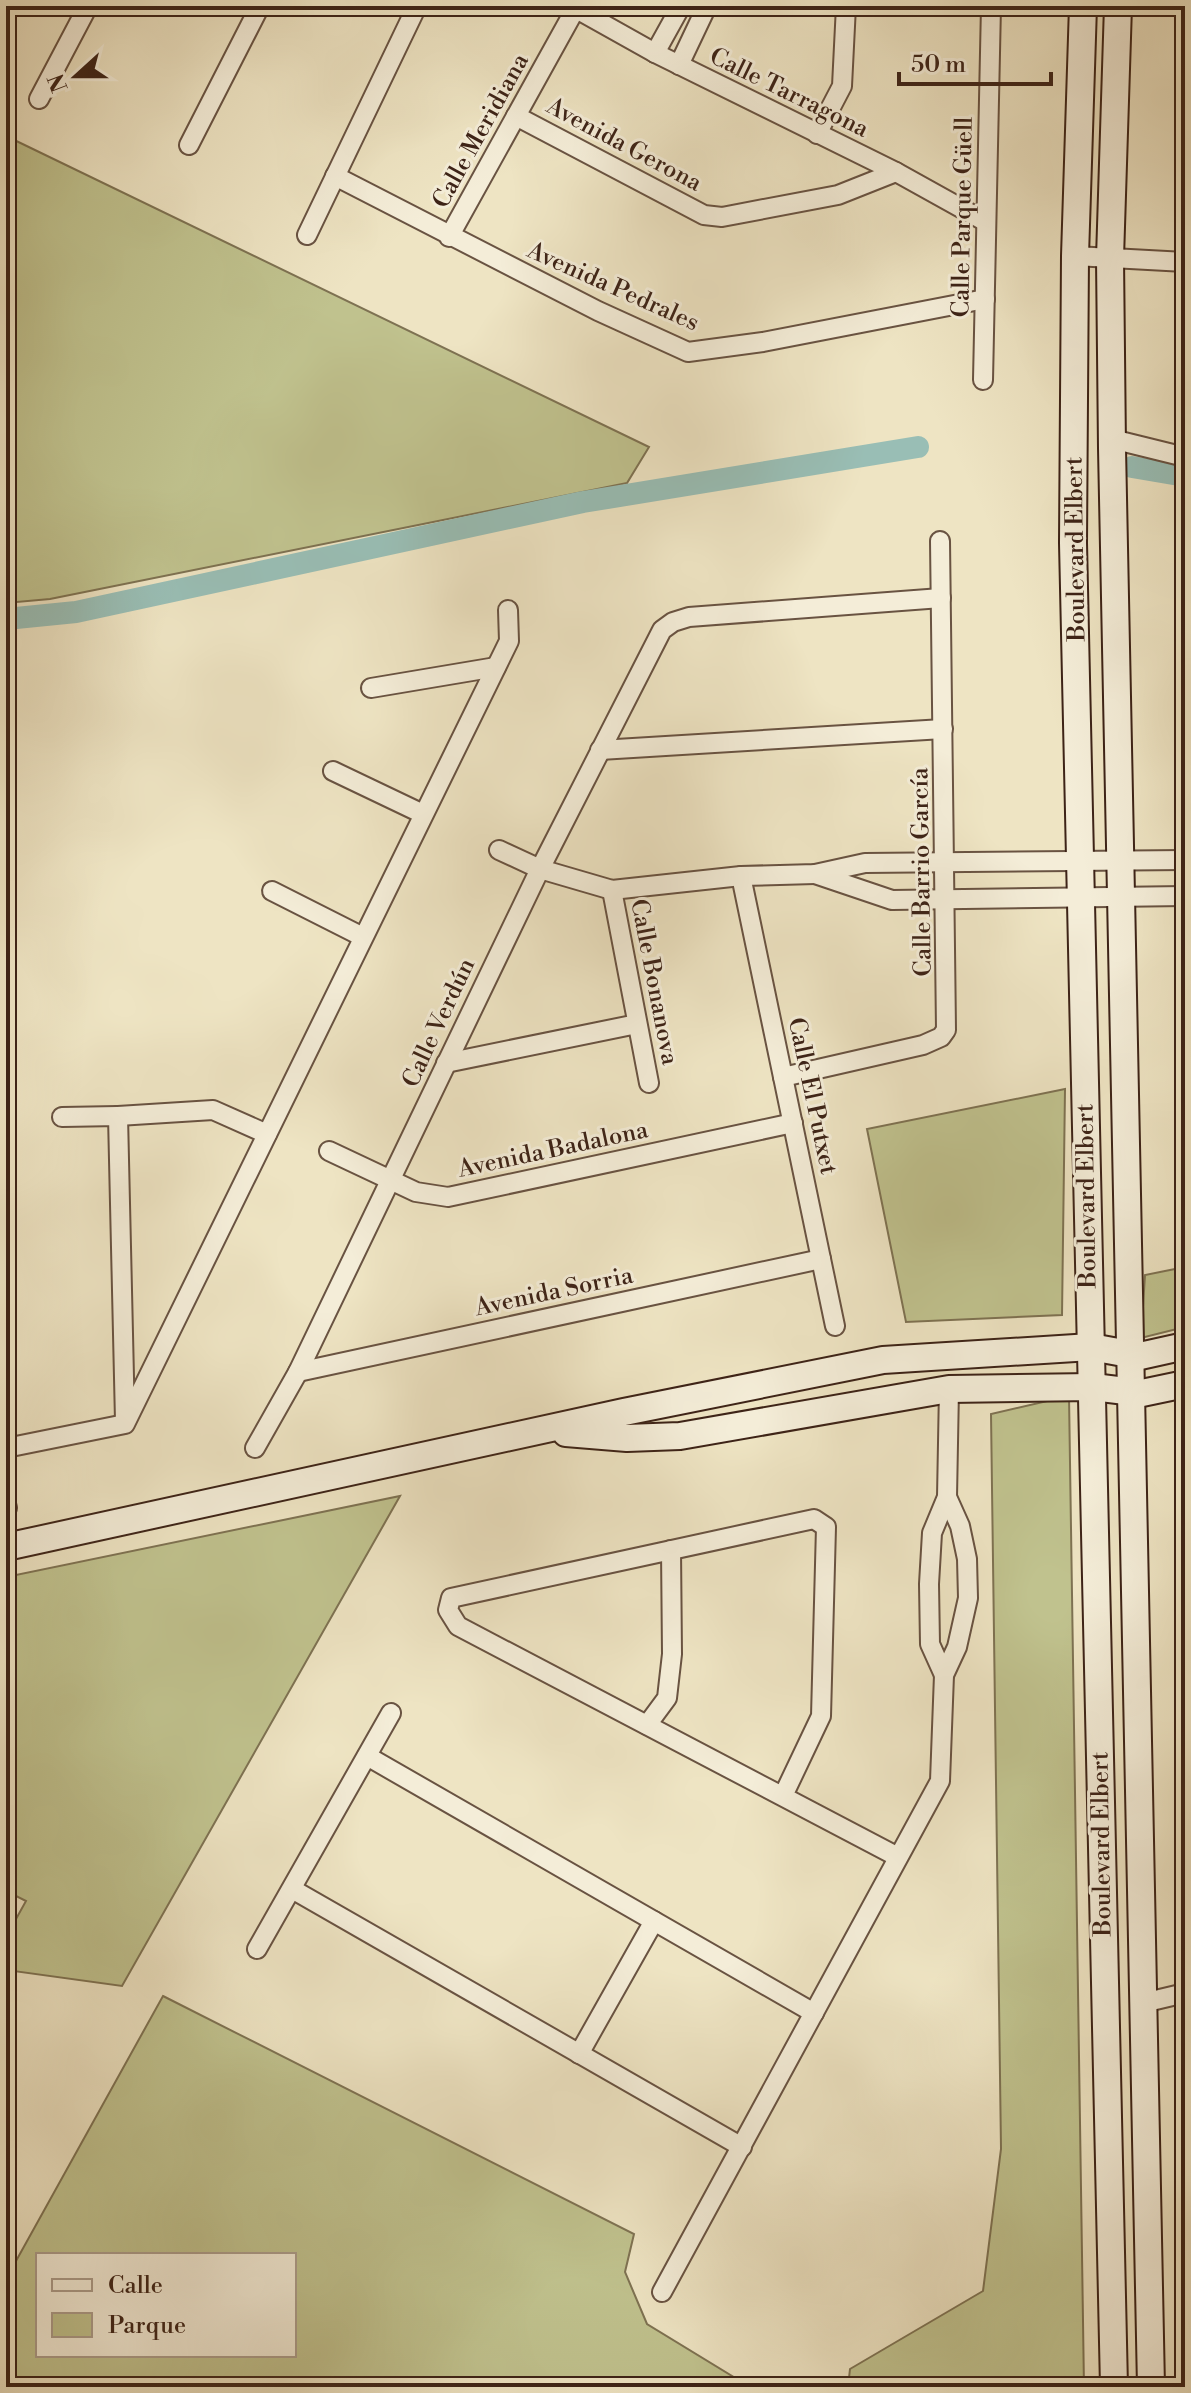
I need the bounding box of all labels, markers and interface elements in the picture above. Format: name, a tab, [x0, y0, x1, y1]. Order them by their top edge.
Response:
north arrow	[36, 36, 116, 116]
scale bar	[899, 36, 1051, 86]
street label: Calle Tarragona	[705, 42, 874, 145]
street label: Calle Meridiana	[426, 48, 536, 214]
text: 50 m	[911, 50, 966, 80]
text: N	[43, 69, 74, 96]
street label: Avenida Gerona	[540, 91, 708, 199]
street label: Calle Parque Güell	[946, 116, 980, 318]
street label: Avenida Pedrales	[522, 235, 703, 338]
street label: Boulevard Elbert	[1059, 456, 1093, 643]
street label: Calle Barrio García	[905, 766, 939, 977]
street label: Calle Bonanova	[623, 897, 685, 1068]
street label: Calle Verdún	[396, 954, 482, 1092]
street label: Calle El Putxet	[781, 1015, 843, 1178]
street label: Boulevard Elbert	[1070, 1103, 1104, 1290]
street label: Avenida Badalona	[454, 1115, 652, 1185]
street label: Avenida Sorria	[471, 1260, 637, 1324]
street label: Boulevard Elbert	[1085, 1751, 1119, 1938]
legend	[36, 2253, 296, 2357]
text: Calle	[108, 2271, 163, 2301]
text: Parque	[108, 2311, 186, 2341]

